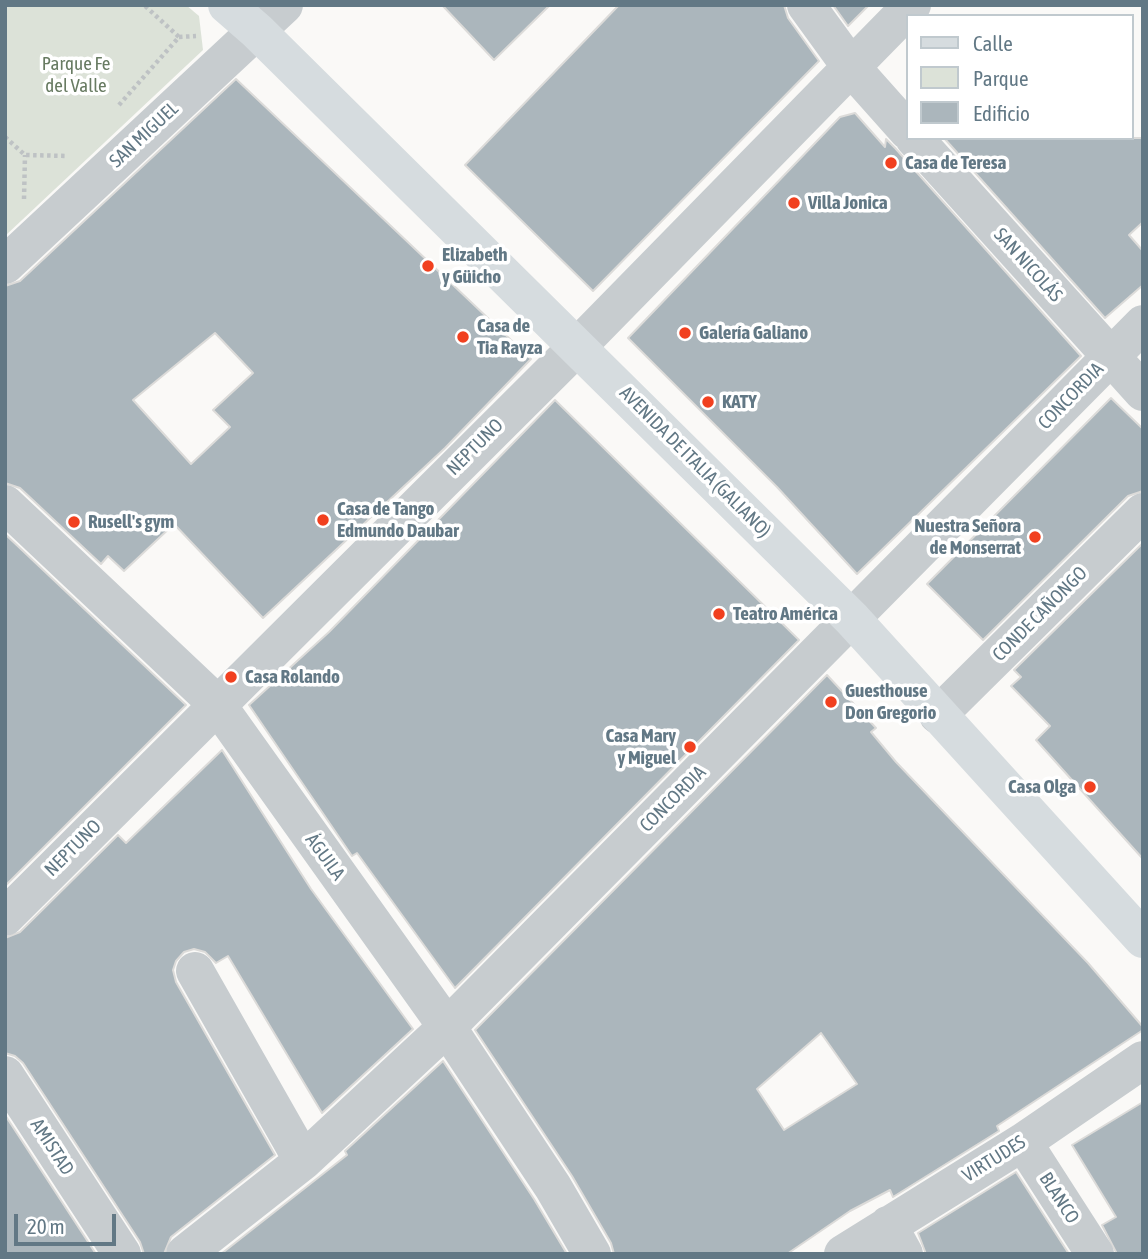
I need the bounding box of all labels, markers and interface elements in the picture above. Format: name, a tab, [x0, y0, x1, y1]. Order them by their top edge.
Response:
legend	[906, 14, 1134, 140]
text: Calle	[973, 31, 1013, 55]
park label: Parque Fe del Valle	[42, 53, 110, 97]
text: Parque	[973, 66, 1028, 90]
street label: SAN MIGUEL	[105, 98, 183, 172]
text: Edificio	[973, 101, 1030, 125]
place label: Casa de Teresa	[905, 152, 1006, 174]
marker: Casa de Teresa	[883, 155, 899, 171]
place label: Villa Jonica	[808, 192, 888, 214]
marker: Villa Jonica	[786, 195, 802, 211]
street label: SAN NICOLÁS	[989, 224, 1067, 306]
place label: Elizabeth y Güicho	[442, 244, 507, 288]
marker: Elizabeth y Güicho	[420, 258, 436, 274]
place label: Casa de Tia Rayza	[477, 315, 543, 359]
place label: Galería Galiano	[699, 322, 808, 344]
marker: Galería Galiano	[677, 325, 693, 341]
marker: Casa de Tia Rayza	[455, 329, 471, 345]
street label: CONCORDIA	[1034, 358, 1108, 434]
street label: AVENIDA DE ITALIA (GALIANO)	[615, 382, 775, 542]
place label: KATY	[722, 391, 757, 413]
marker: KATY	[700, 394, 716, 410]
street label: NEPTUNO	[442, 414, 508, 480]
place label: Casa de Tango Edmundo Daubar	[337, 498, 459, 542]
place label: Rusell's gym	[88, 511, 174, 533]
marker: Casa de Tango Edmundo Daubar	[315, 512, 331, 528]
marker: Rusell's gym	[66, 514, 82, 530]
place label: Nuestra Señora de Monserrat	[914, 515, 1021, 559]
marker: Nuestra Señora de Monserrat	[1027, 529, 1043, 545]
street label: CONDE CAÑONGO	[988, 562, 1092, 666]
place label: Teatro América	[733, 603, 838, 625]
marker: Teatro América	[711, 606, 727, 622]
place label: Casa Rolando	[245, 666, 340, 688]
marker: Casa Rolando	[223, 669, 239, 685]
place label: Guesthouse Don Gregorio	[845, 680, 936, 724]
marker: Guesthouse Don Gregorio	[823, 694, 839, 710]
place label: Casa Mary y Miguel	[605, 725, 676, 769]
marker: Casa Mary y Miguel	[682, 739, 698, 755]
street label: CONCORDIA	[635, 761, 711, 837]
place label: Casa Olga	[1008, 776, 1076, 798]
marker: Casa Olga	[1082, 779, 1098, 795]
street label: NEPTUNO	[40, 815, 106, 881]
street label: ÁGUILA	[300, 829, 350, 885]
street label: AMISTAD	[25, 1115, 79, 1179]
street label: VIRTUDES	[958, 1131, 1030, 1187]
street label: BLANCO	[1034, 1168, 1084, 1228]
scale bar	[18, 1200, 119, 1244]
text: 20 m	[27, 1214, 65, 1238]

